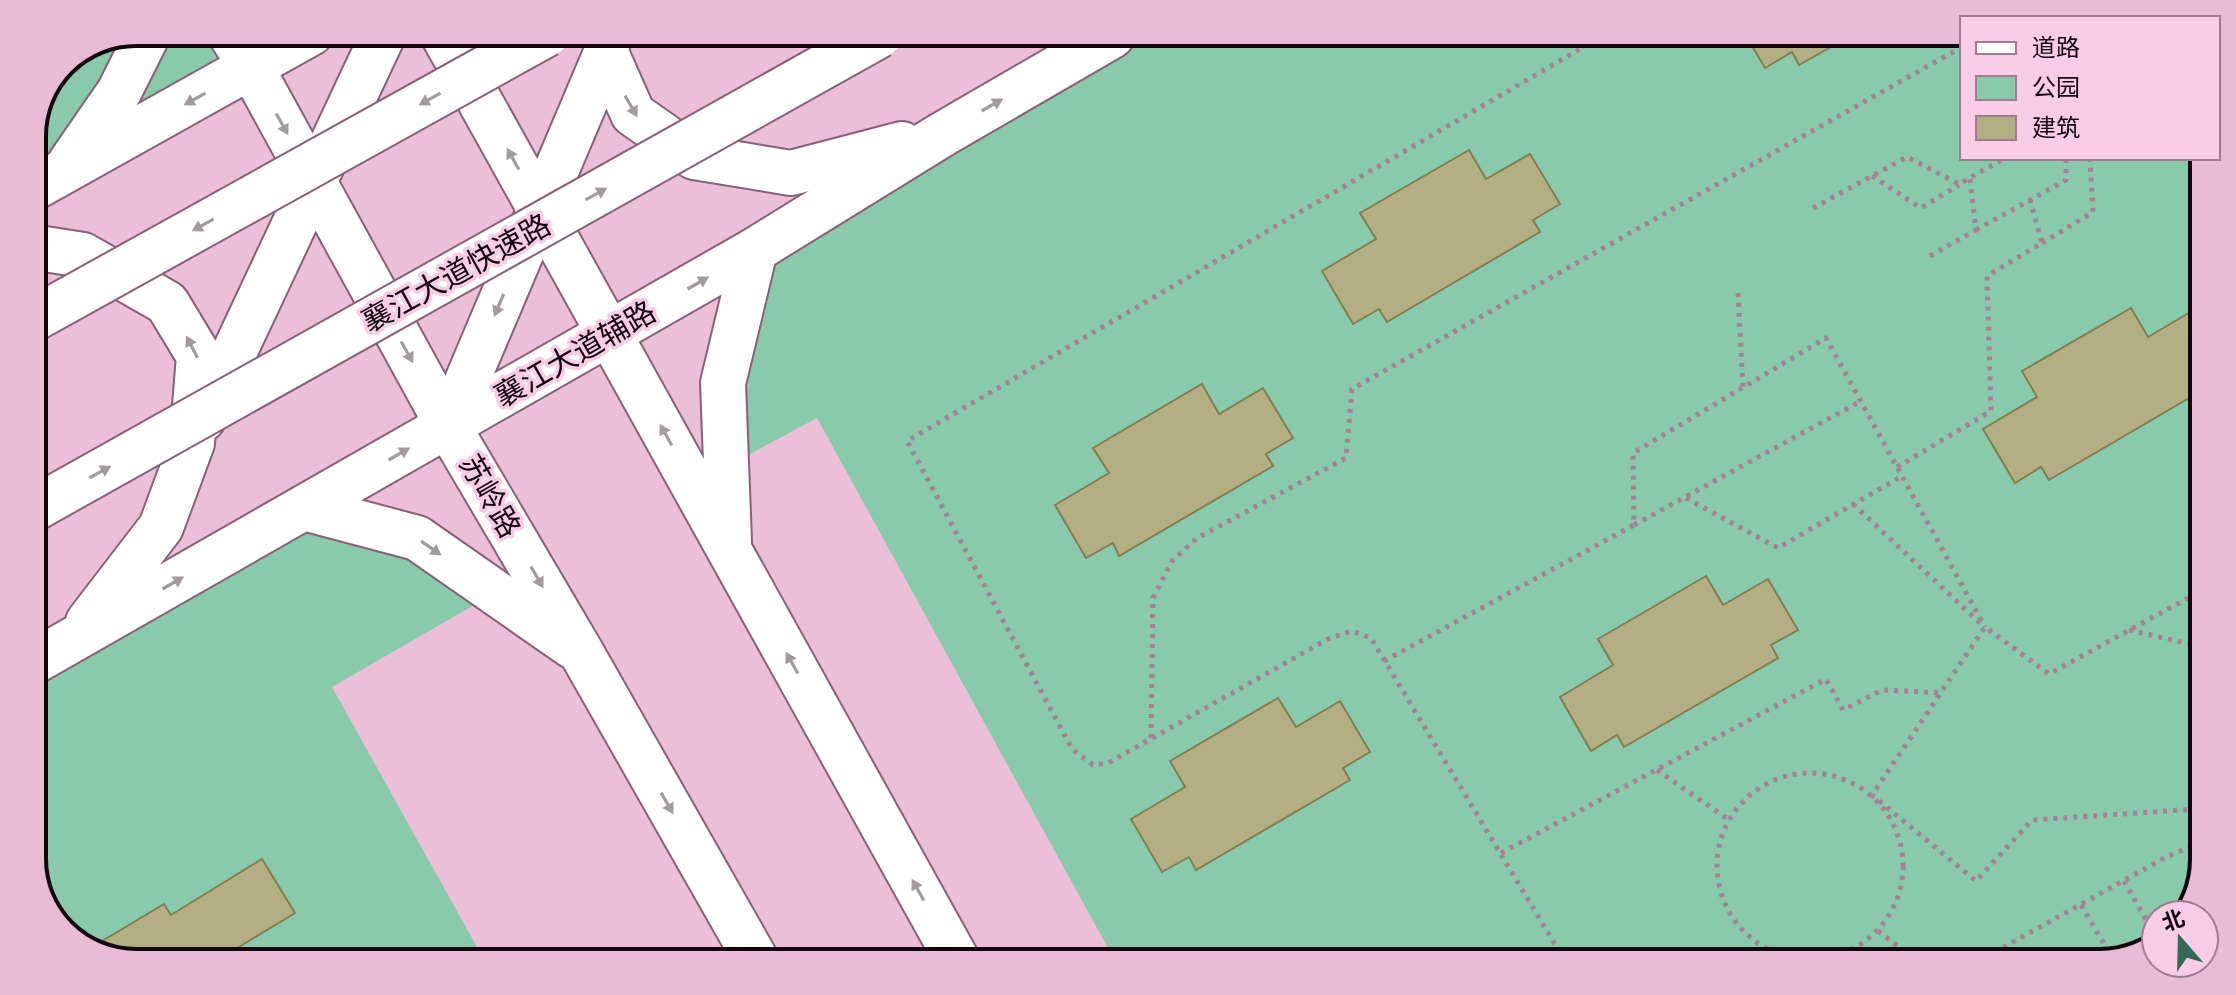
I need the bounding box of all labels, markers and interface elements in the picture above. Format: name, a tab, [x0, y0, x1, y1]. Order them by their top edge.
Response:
legend	[1960, 16, 2220, 160]
text: 道路	[2032, 33, 2080, 62]
text: 公园	[2032, 73, 2080, 102]
one-way arrow	[183, 92, 206, 105]
one-way arrow	[419, 92, 441, 106]
one-way arrow	[624, 95, 638, 117]
one-way arrow	[981, 98, 1003, 112]
one-way arrow	[275, 113, 289, 135]
text: 建筑	[2032, 113, 2080, 142]
one-way arrow	[506, 148, 520, 170]
one-way arrow	[585, 187, 607, 201]
street label: 襄江大道快速路	[355, 206, 557, 340]
one-way arrow	[191, 218, 214, 232]
one-way arrow	[687, 276, 709, 290]
street label: 襄江大道辅路	[488, 293, 662, 415]
one-way arrow	[493, 293, 506, 317]
one-way arrow	[185, 335, 199, 358]
one-way arrow	[400, 341, 414, 363]
one-way arrow	[660, 424, 673, 447]
one-way arrow	[388, 447, 410, 461]
street label: 苏岭路	[451, 448, 529, 544]
one-way arrow	[89, 465, 111, 479]
one-way arrow	[420, 540, 441, 555]
one-way arrow	[530, 566, 544, 588]
one-way arrow	[162, 576, 184, 590]
one-way arrow	[785, 652, 799, 674]
one-way arrow	[660, 791, 674, 814]
one-way arrow	[912, 879, 926, 901]
north arrow	[2140, 899, 2220, 979]
text: 北	[2158, 904, 2188, 937]

